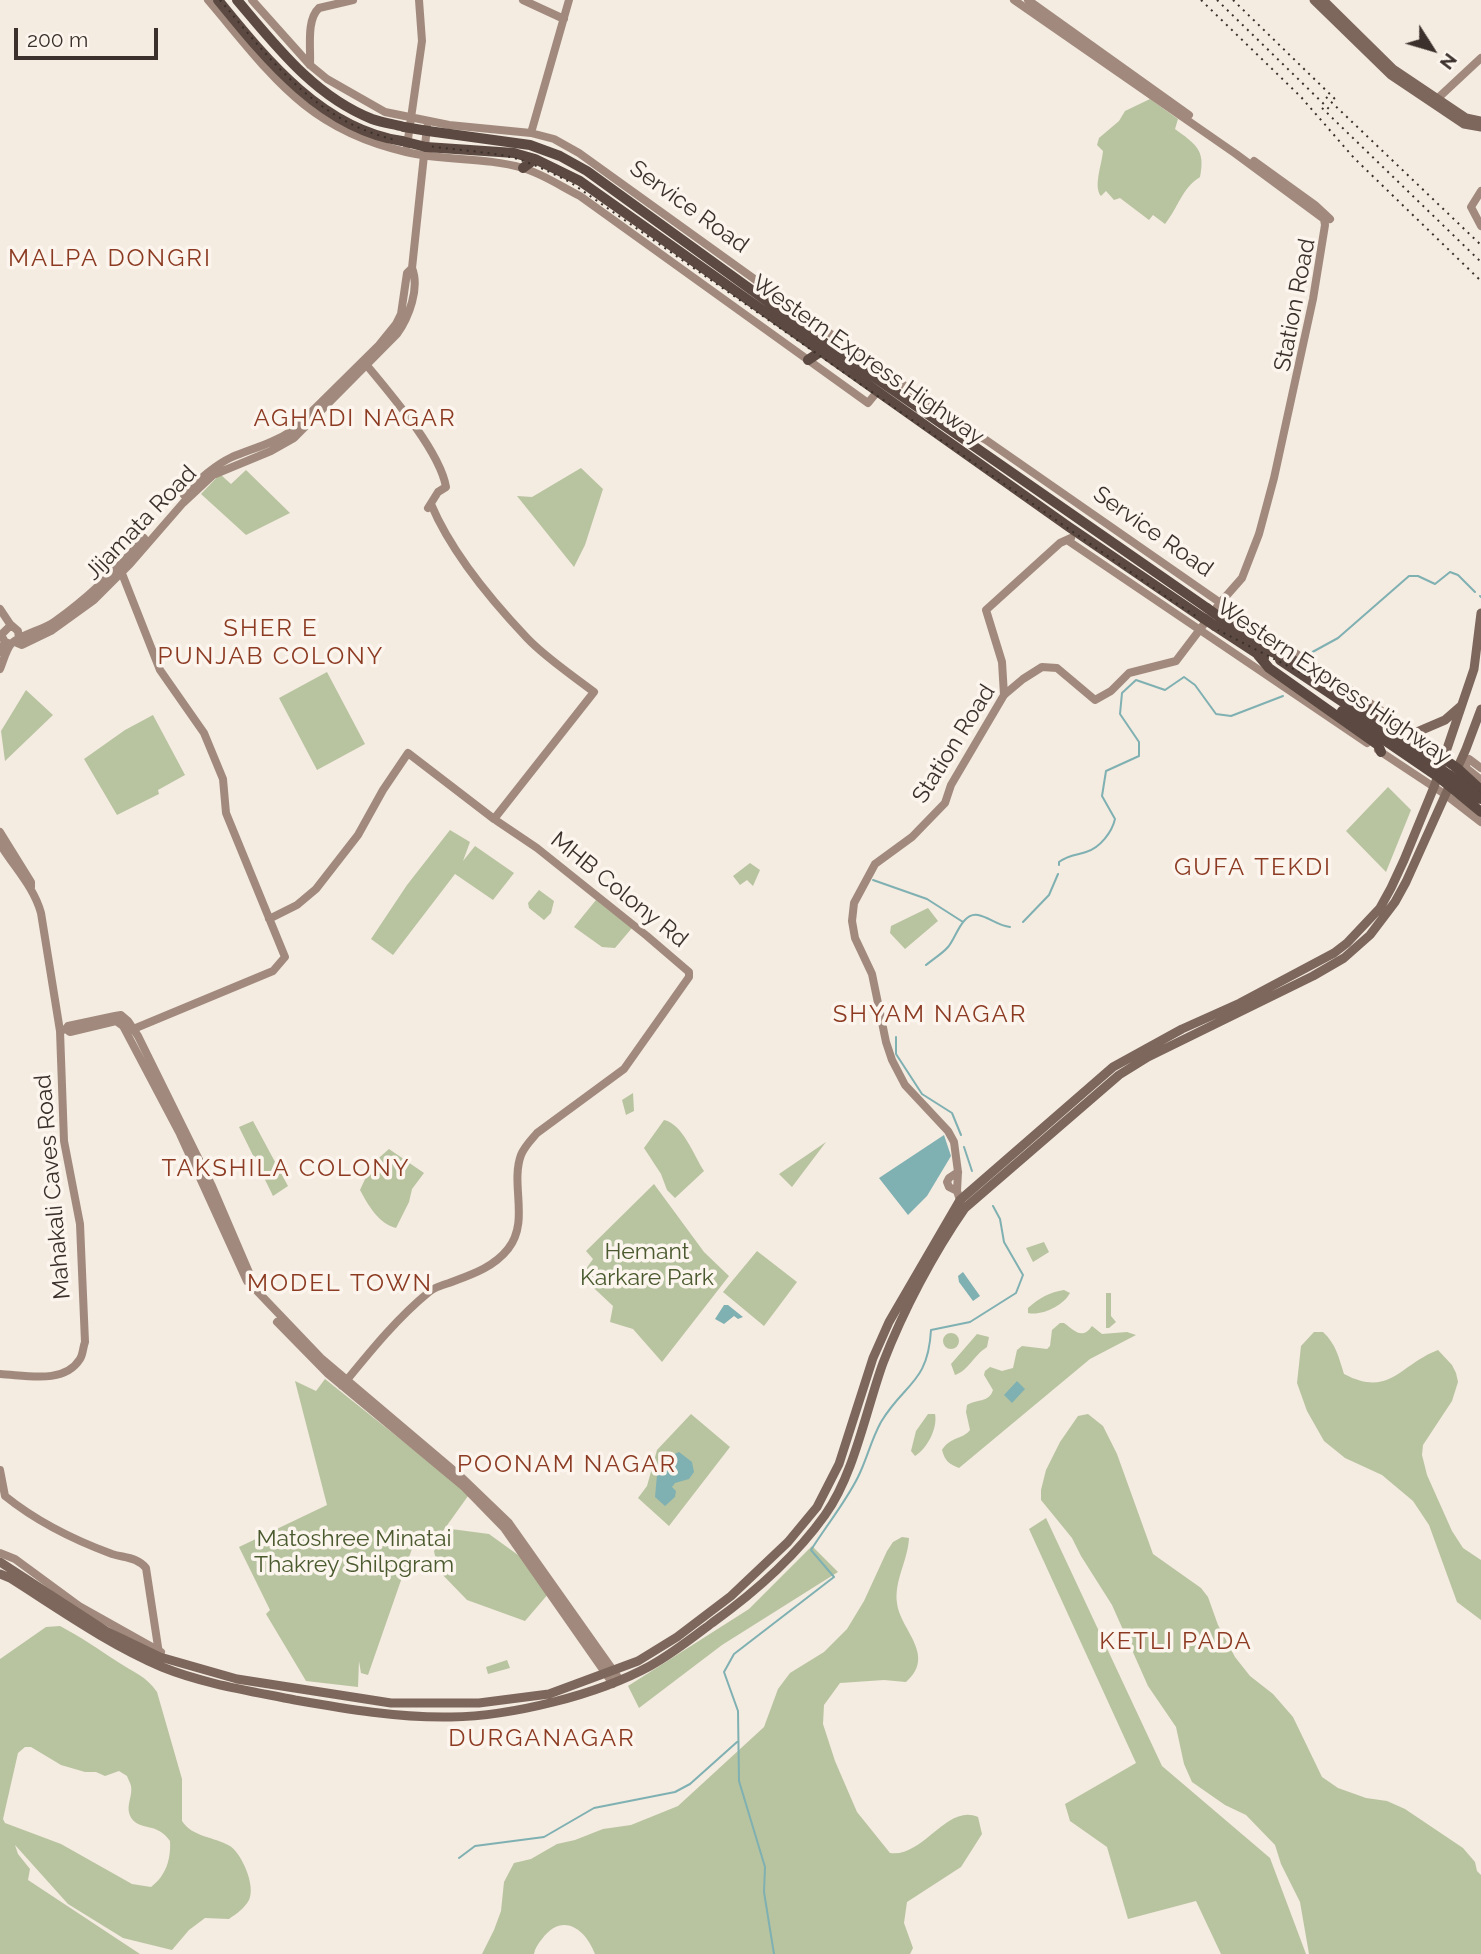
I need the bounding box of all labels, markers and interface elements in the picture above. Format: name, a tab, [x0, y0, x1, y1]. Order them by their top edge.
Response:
scale bar	[18, 14, 161, 58]
north arrow	[1397, 14, 1467, 84]
text: 200 m	[27, 27, 88, 52]
text: N	[1436, 49, 1462, 74]
street label: Service Road	[624, 155, 754, 259]
street label: Station Road	[1269, 236, 1321, 374]
district label: MALPA DONGRI	[10, 245, 210, 273]
street label: Western Express Highway	[747, 269, 989, 451]
district label: AGHADI NAGAR	[255, 405, 455, 433]
street label: Jijamata Road	[79, 460, 203, 586]
street label: Service Road	[1088, 481, 1218, 583]
street label: Western Express Highway	[1211, 593, 1457, 771]
district label: SHER E PUNJAB COLONY	[159, 615, 383, 671]
street label: Station Road	[907, 680, 1001, 808]
street label: MHB Colony Rd	[545, 826, 693, 954]
district label: GUFA TEKDI	[1175, 854, 1331, 882]
district label: SHYAM NAGAR	[834, 1001, 1026, 1029]
street label: Mahakali Caves Road	[29, 1073, 77, 1301]
district label: TAKSHILA COLONY	[163, 1155, 409, 1183]
park label: Hemant Karkare Park	[580, 1238, 714, 1292]
district label: MODEL TOWN	[248, 1270, 432, 1298]
district label: POONAM NAGAR	[458, 1451, 676, 1479]
park label: Matoshree Minatai Thakrey Shilpgram	[254, 1525, 454, 1579]
district label: KETLI PADA	[1100, 1628, 1252, 1656]
district label: DURGANAGAR	[449, 1725, 635, 1753]

